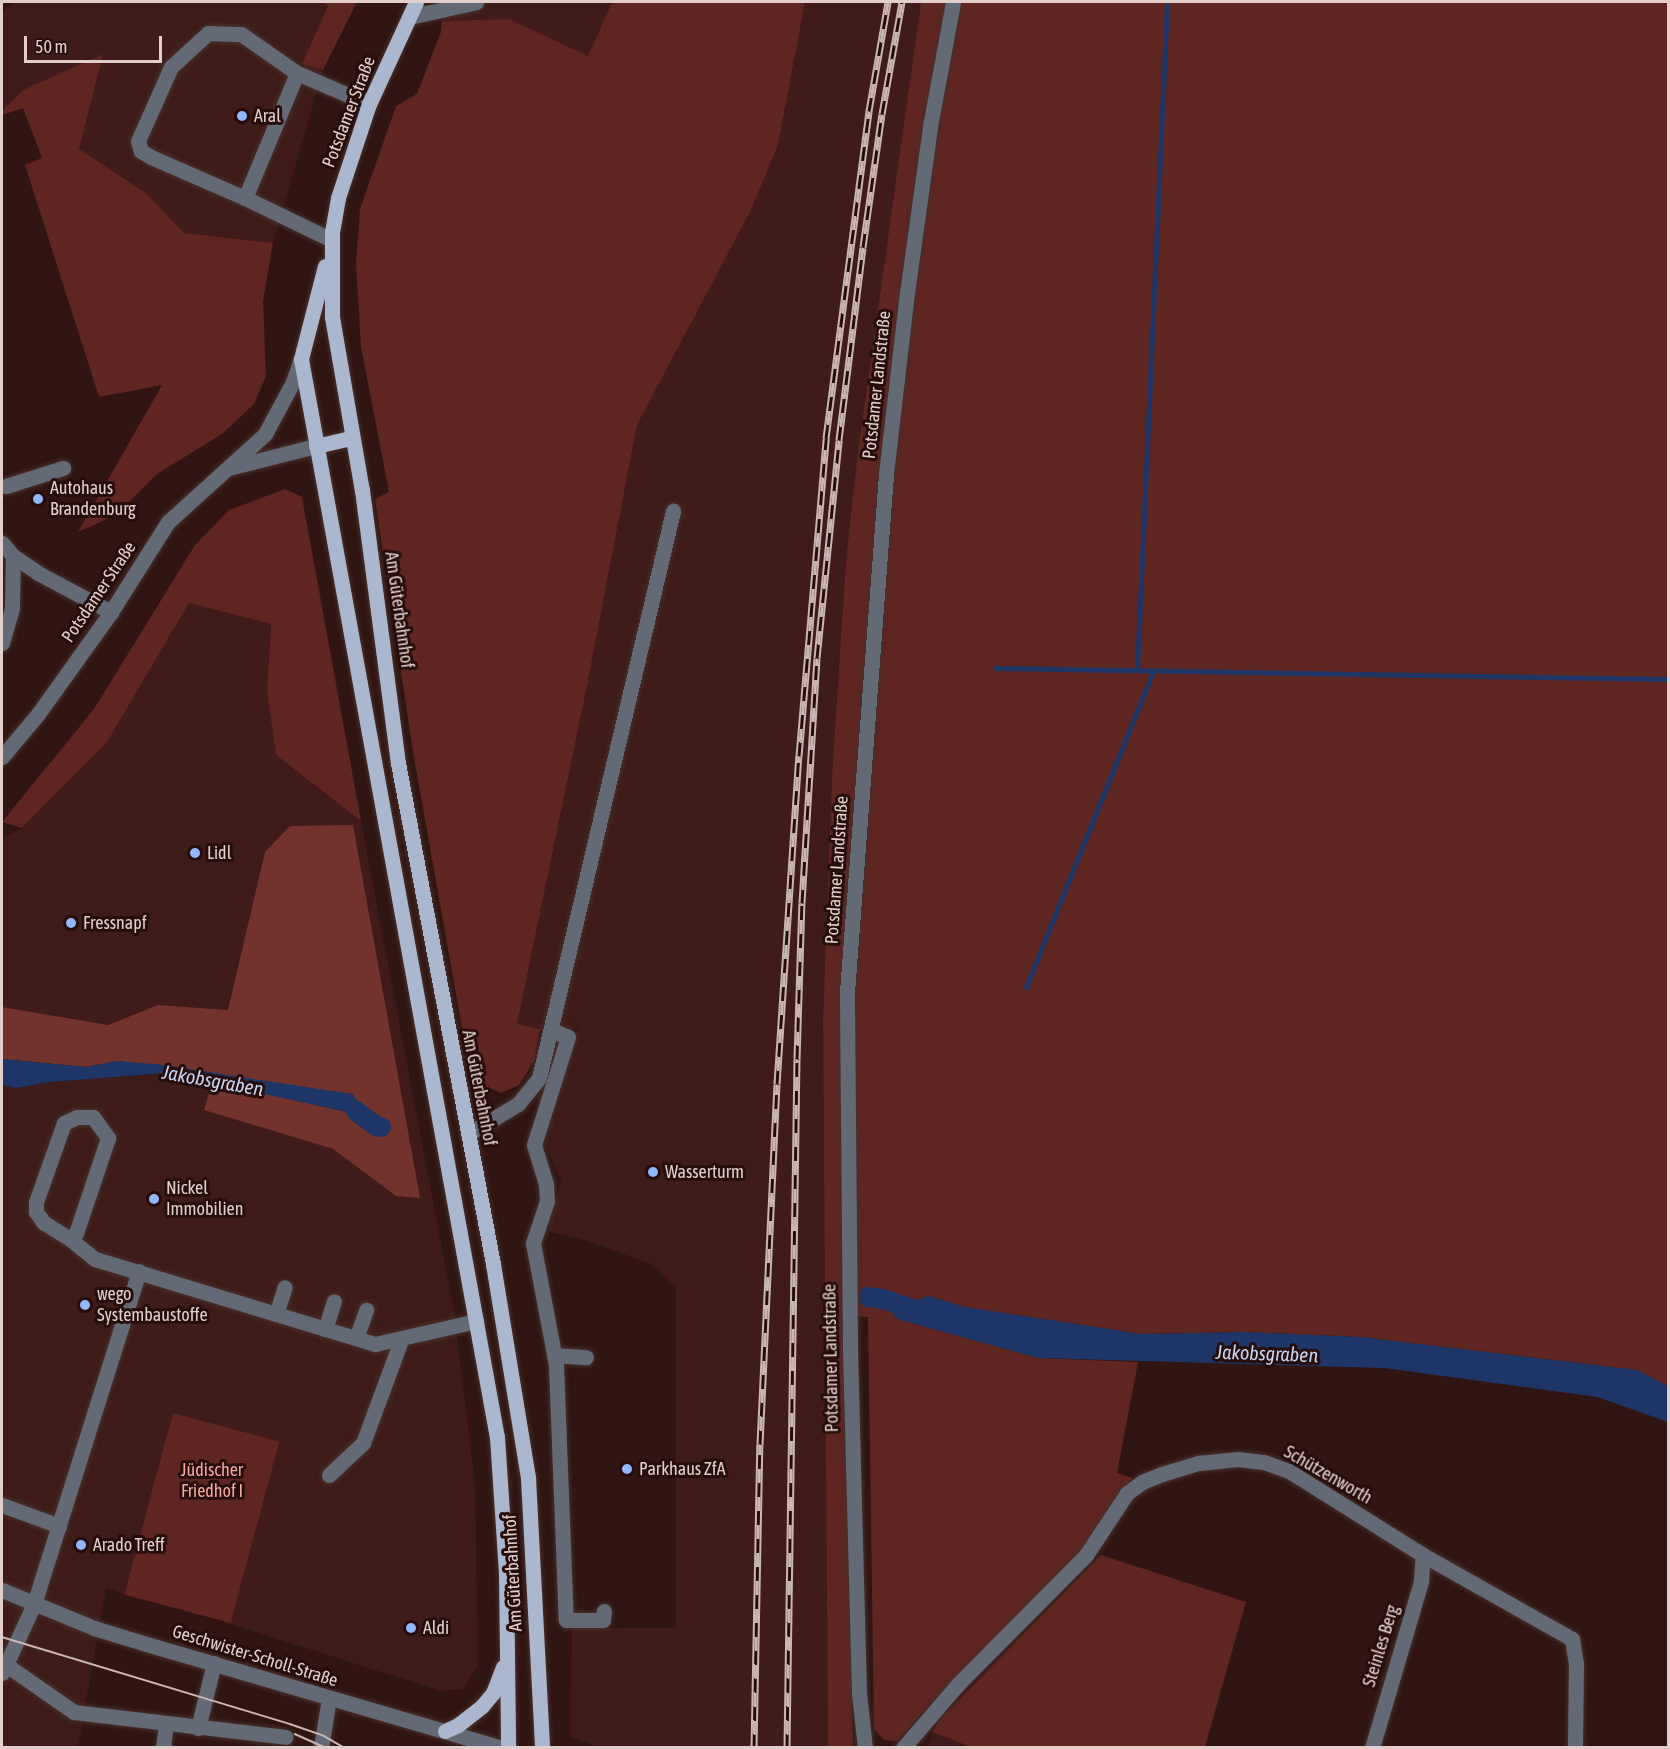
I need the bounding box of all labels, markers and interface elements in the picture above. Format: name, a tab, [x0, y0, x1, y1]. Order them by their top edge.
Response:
scale bar	[27, 24, 165, 62]
text: 50 m	[35, 36, 67, 57]
street label: Potsdamer Straße	[318, 53, 380, 171]
place label: Aral	[254, 105, 281, 127]
marker: Aral	[235, 109, 249, 123]
street label: Potsdamer Landstraße	[858, 310, 896, 460]
place label: Autohaus Brandenburg	[50, 478, 136, 520]
marker: Autohaus Brandenburg	[31, 492, 45, 506]
street label: Potsdamer Straße	[57, 537, 141, 647]
street label: Am Güterbahnhof	[380, 550, 418, 670]
street label: Potsdamer Landstraße	[821, 795, 853, 945]
place label: Lidl	[207, 842, 231, 864]
marker: Lidl	[188, 846, 202, 860]
place label: Fressnapf	[83, 912, 147, 934]
marker: Fressnapf	[64, 916, 78, 930]
street label: Am Güterbahnhof	[457, 1028, 501, 1148]
water label: Jakobsgraben	[161, 1059, 265, 1101]
place label: Wasserturm	[665, 1161, 744, 1183]
marker: Wasserturm	[646, 1165, 660, 1179]
place label: Nickel Immobilien	[166, 1178, 243, 1220]
marker: Nickel Immobilien	[147, 1192, 161, 1206]
place label: wego Systembaustoffe	[97, 1284, 208, 1326]
street label: Potsdamer Landstraße	[819, 1284, 843, 1432]
marker: wego Systembaustoffe	[78, 1298, 92, 1312]
water label: Jakobsgraben	[1215, 1339, 1319, 1367]
street label: Schützenworth	[1280, 1441, 1376, 1509]
place label: Parkhaus ZfA	[639, 1458, 726, 1480]
park label: Jüdischer Friedhof I	[181, 1460, 243, 1502]
marker: Parkhaus ZfA	[620, 1462, 634, 1476]
street label: Am Güterbahnhof	[499, 1514, 527, 1632]
place label: Arado Treff	[93, 1534, 165, 1556]
marker: Arado Treff	[74, 1538, 88, 1552]
street label: Steinles Berg	[1358, 1602, 1404, 1690]
place label: Aldi	[423, 1617, 449, 1639]
street label: Geschwister-Scholl-Straße	[170, 1621, 340, 1691]
marker: Aldi	[404, 1621, 418, 1635]

